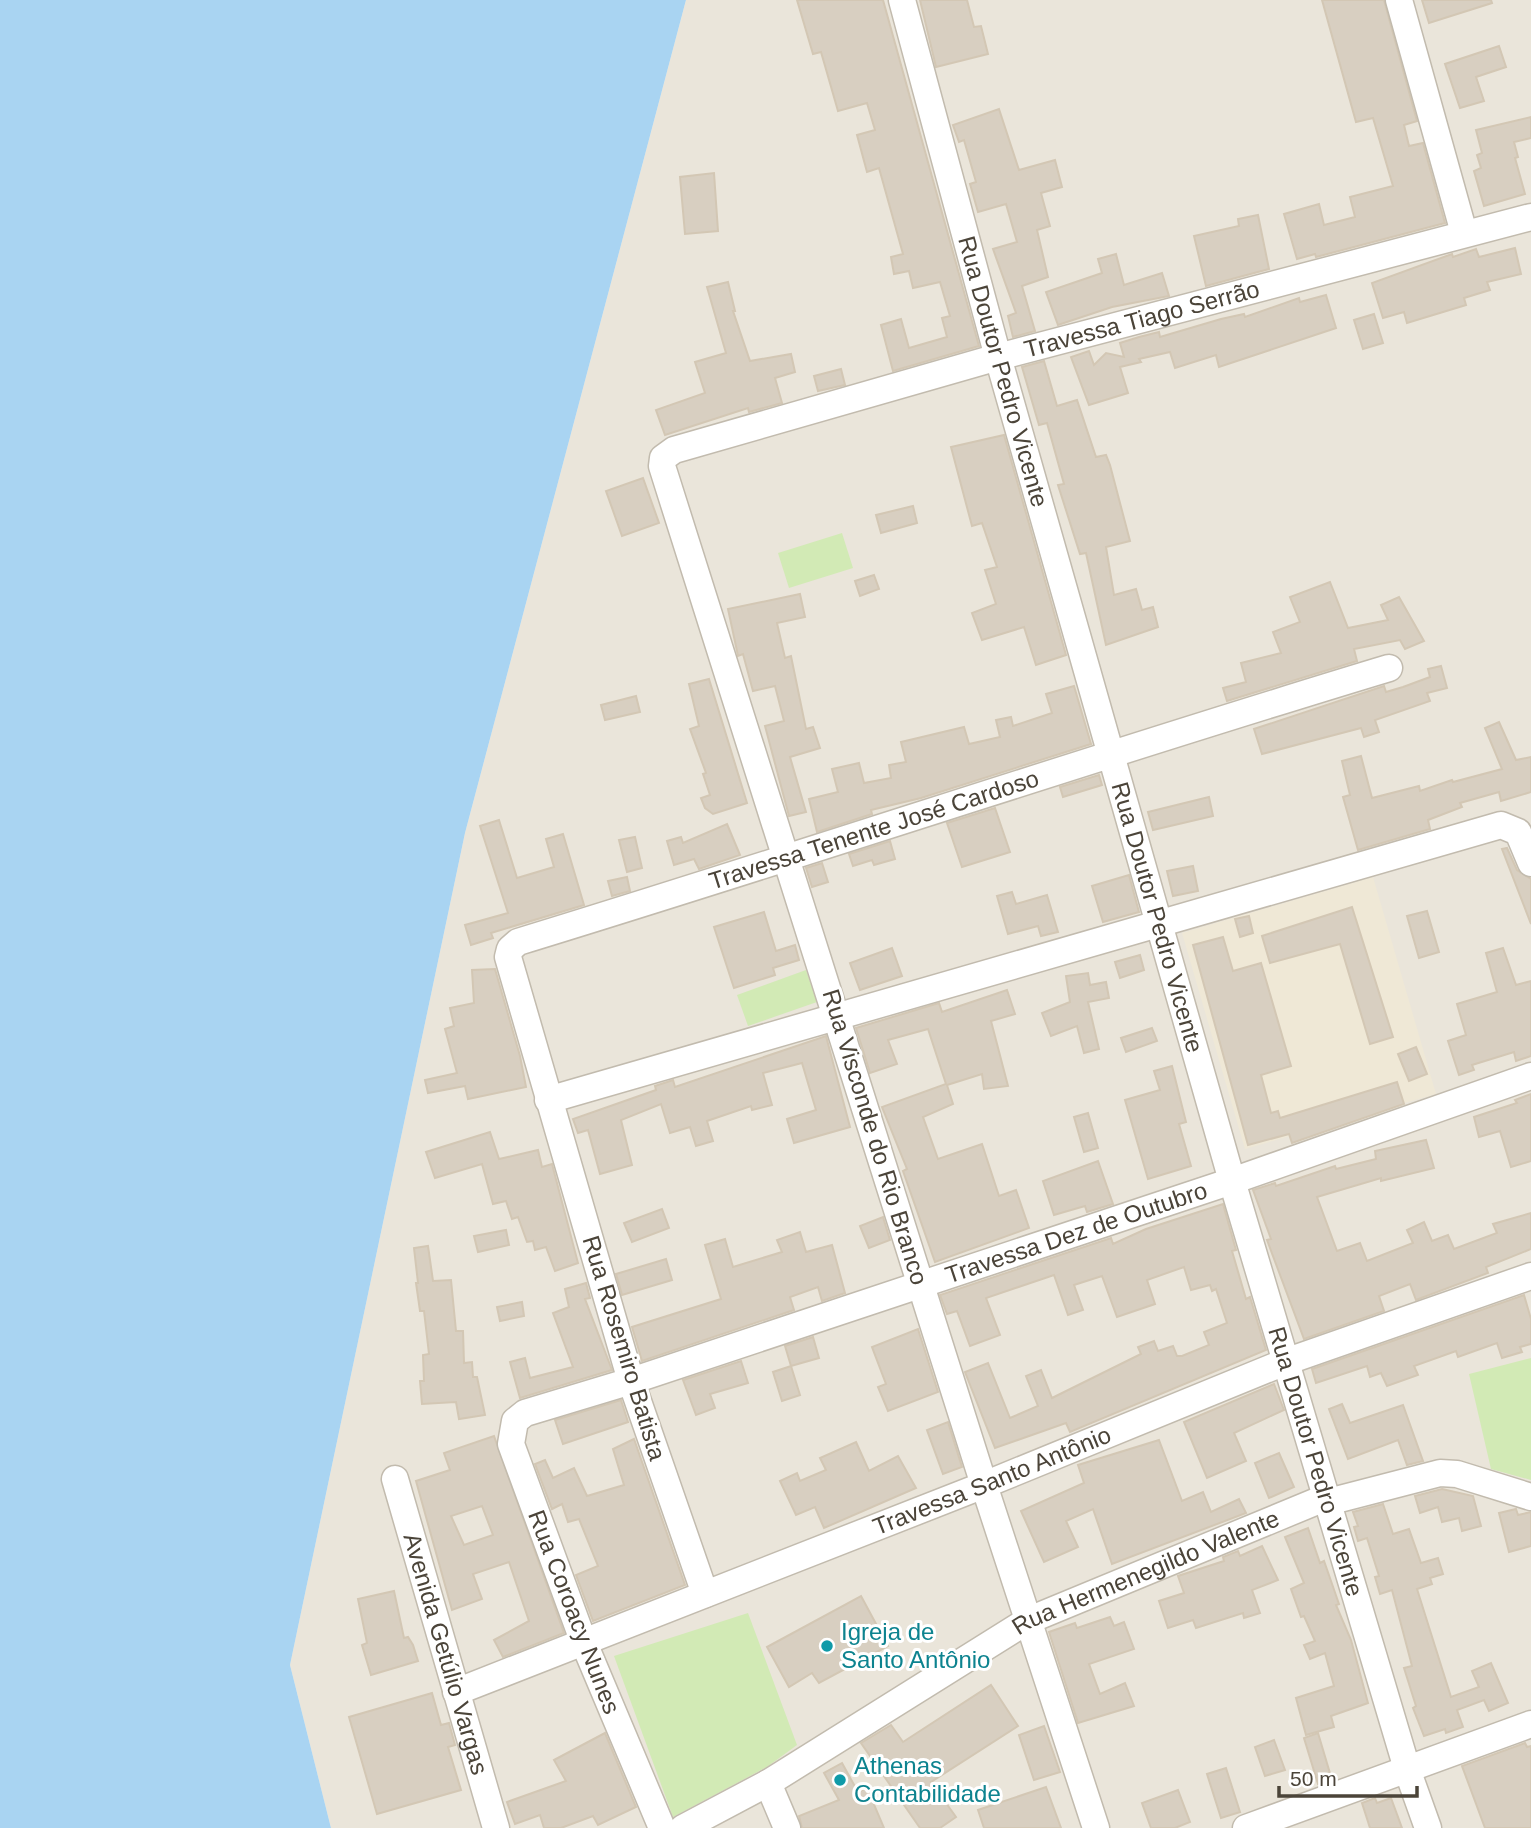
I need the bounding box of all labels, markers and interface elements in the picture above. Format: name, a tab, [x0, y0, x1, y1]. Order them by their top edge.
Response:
street label: Rua Doutor Pedro Vicente	[953, 233, 1054, 510]
street label: Travessa Tiago Serrão	[1021, 275, 1262, 363]
street label: Travessa Tenente José Cardoso	[706, 764, 1042, 895]
street label: Rua Doutor Pedro Vicente	[1106, 779, 1209, 1055]
street label: Rua Visconde do Rio Branco	[818, 986, 933, 1288]
street label: Travessa Dez de Outubro	[942, 1176, 1211, 1288]
street label: Rua Rosemiro Batista	[577, 1232, 672, 1464]
street label: Rua Doutor Pedro Vicente	[1263, 1323, 1369, 1599]
street label: Travessa Santo Antônio	[869, 1421, 1115, 1540]
street label: Rua Hermenegildo Valente	[1007, 1504, 1283, 1640]
street label: Rua Coroacy Nunes	[523, 1506, 626, 1718]
street label: Avenida Getúlio Vargas	[398, 1530, 494, 1778]
place label: Igreja de Santo Antônio	[841, 1618, 990, 1673]
marker: Igreja de Santo Antônio	[819, 1638, 835, 1654]
place label: Athenas Contabilidade	[854, 1752, 1001, 1807]
scale bar	[1279, 1755, 1417, 1799]
text: 50 m	[1290, 1767, 1337, 1790]
marker: Athenas Contabilidade	[832, 1772, 848, 1788]

